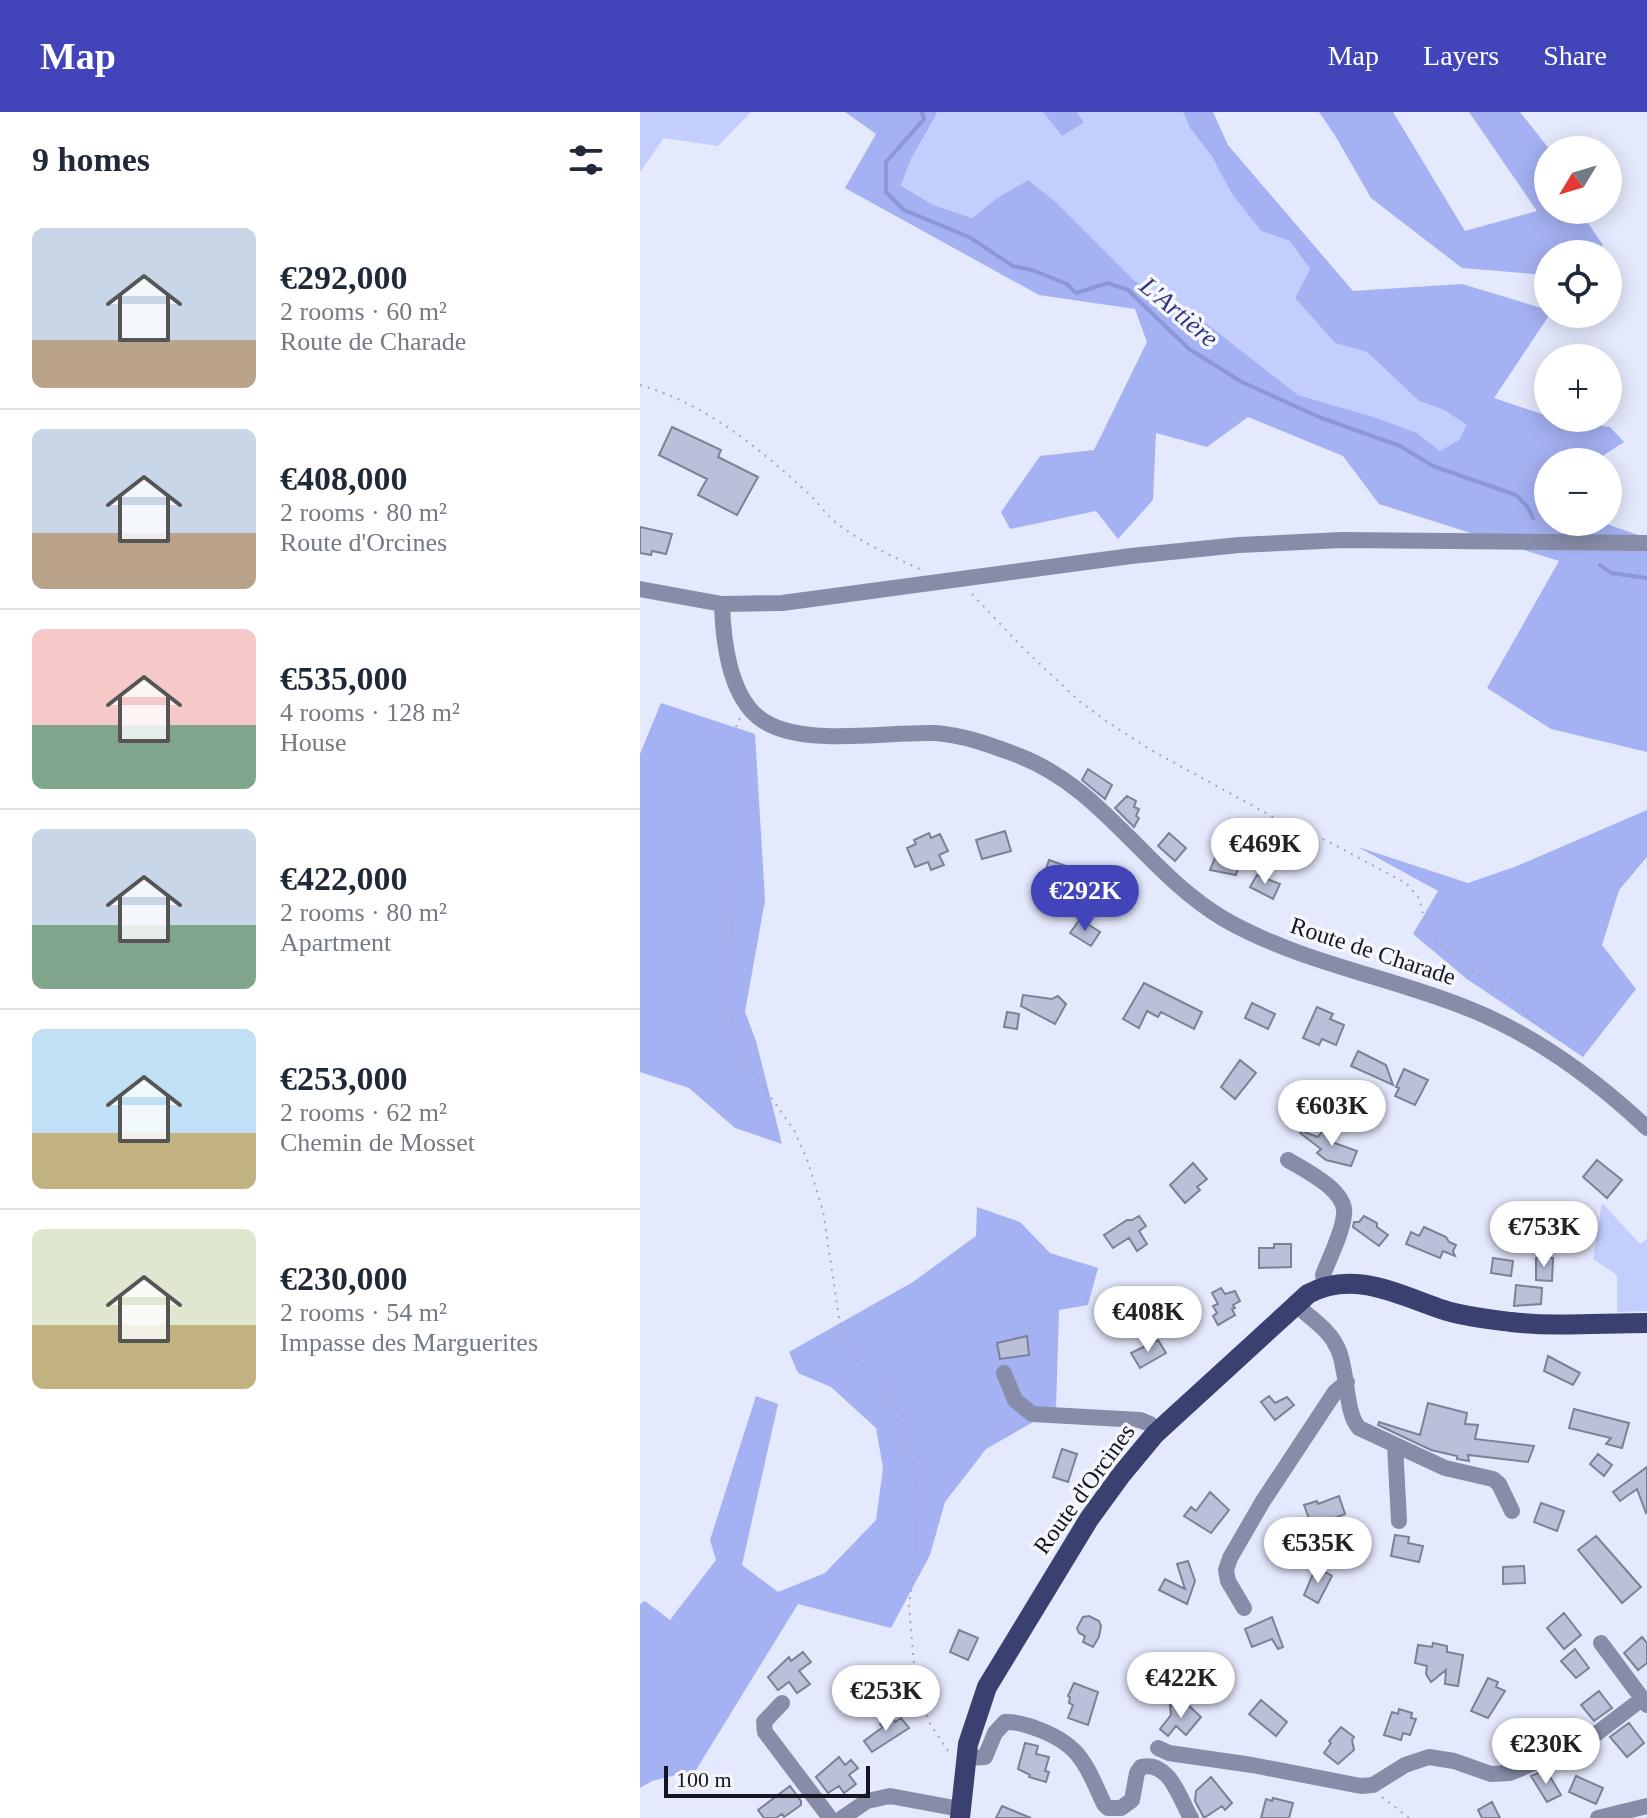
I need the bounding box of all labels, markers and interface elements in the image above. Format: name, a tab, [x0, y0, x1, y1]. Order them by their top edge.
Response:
text: Map	[40, 35, 116, 77]
text: Map	[1328, 40, 1379, 71]
text: Layers	[1423, 40, 1499, 71]
text: Share	[1543, 40, 1607, 71]
north arrow	[1534, 136, 1622, 224]
map controls	[1534, 136, 1622, 536]
icon: filters	[564, 138, 608, 182]
text: 9 homes	[32, 141, 150, 178]
button: locate	[1534, 240, 1622, 328]
text: €292,000	[280, 259, 408, 296]
icon: home	[96, 260, 192, 356]
water label: L'Artière	[1133, 270, 1224, 353]
text: 2 rooms · 60 m²	[280, 297, 447, 326]
text: Route de Charade	[280, 327, 466, 356]
button: +	[1534, 344, 1622, 432]
button: −	[1534, 448, 1622, 536]
text: €408,000	[280, 460, 408, 497]
icon: home	[96, 461, 192, 557]
text: 2 rooms · 80 m²	[280, 498, 447, 527]
text: Route d'Orcines	[280, 528, 447, 557]
text: €535,000	[280, 660, 408, 697]
icon: home	[96, 661, 192, 757]
text: 4 rooms · 128 m²	[280, 698, 460, 727]
text: House	[280, 728, 346, 757]
pin: €469K	[1209, 818, 1321, 886]
text: €469K	[1229, 829, 1301, 858]
text: €422,000	[280, 860, 408, 897]
icon: home	[96, 861, 192, 957]
pin: €292K	[1029, 865, 1141, 933]
text: €292K	[1049, 876, 1121, 905]
text: 2 rooms · 80 m²	[280, 898, 447, 927]
street label: Route de Charade	[1287, 912, 1459, 990]
text: Apartment	[280, 928, 391, 957]
text: €253,000	[280, 1060, 408, 1097]
icon: home	[96, 1061, 192, 1157]
pin: €603K	[1276, 1080, 1388, 1148]
text: €603K	[1296, 1091, 1368, 1120]
text: 2 rooms · 62 m²	[280, 1098, 447, 1127]
text: Chemin de Mosset	[280, 1128, 475, 1157]
pin: €753K	[1488, 1201, 1600, 1269]
text: €753K	[1508, 1212, 1580, 1241]
text: €230,000	[280, 1260, 408, 1297]
icon: home	[96, 1261, 192, 1357]
pin: €408K	[1092, 1286, 1204, 1354]
text: €408K	[1112, 1297, 1184, 1326]
text: 2 rooms · 54 m²	[280, 1298, 447, 1327]
text: Impasse des Marguerites	[280, 1328, 538, 1357]
street label: Route d'Orcines	[1028, 1419, 1140, 1559]
pin: €535K	[1262, 1517, 1374, 1585]
text: €535K	[1282, 1528, 1354, 1557]
pin: €422K	[1125, 1652, 1237, 1720]
text: €422K	[1145, 1663, 1217, 1692]
pin: €253K	[830, 1665, 942, 1733]
text: €253K	[850, 1676, 922, 1705]
pin: €230K	[1490, 1718, 1602, 1786]
text: €230K	[1510, 1729, 1582, 1758]
scale bar	[664, 1762, 870, 1798]
text: 100 m	[676, 1767, 732, 1792]

